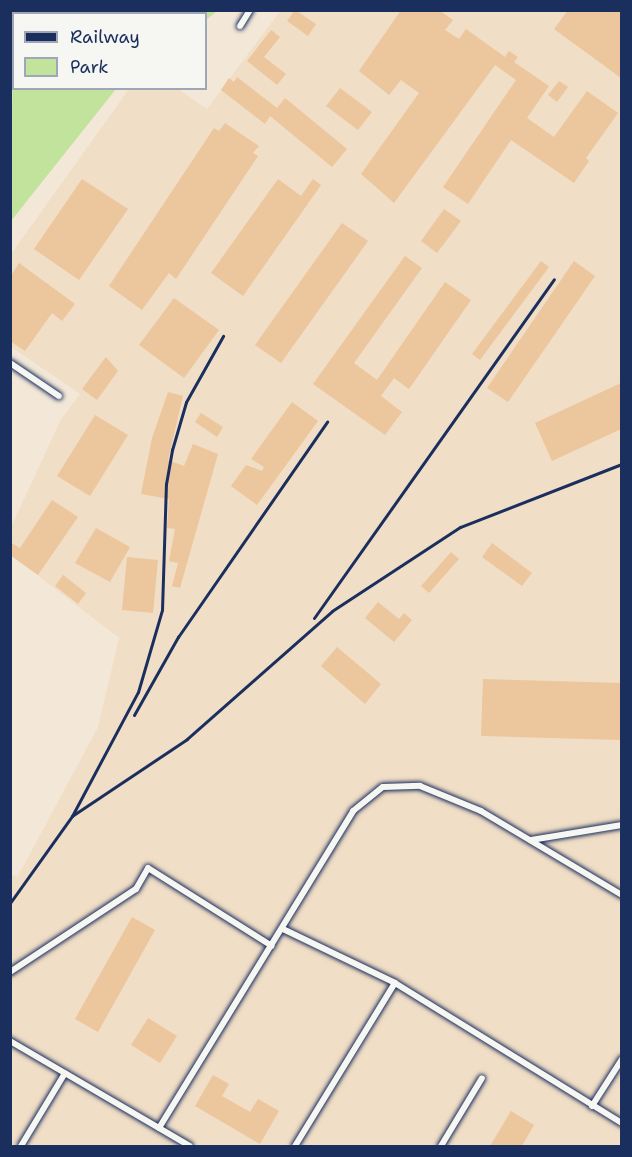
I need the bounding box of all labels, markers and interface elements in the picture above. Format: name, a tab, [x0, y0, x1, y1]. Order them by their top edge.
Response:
legend	[12, 12, 207, 90]
text: Railway	[70, 25, 140, 49]
text: Park	[70, 55, 109, 79]

